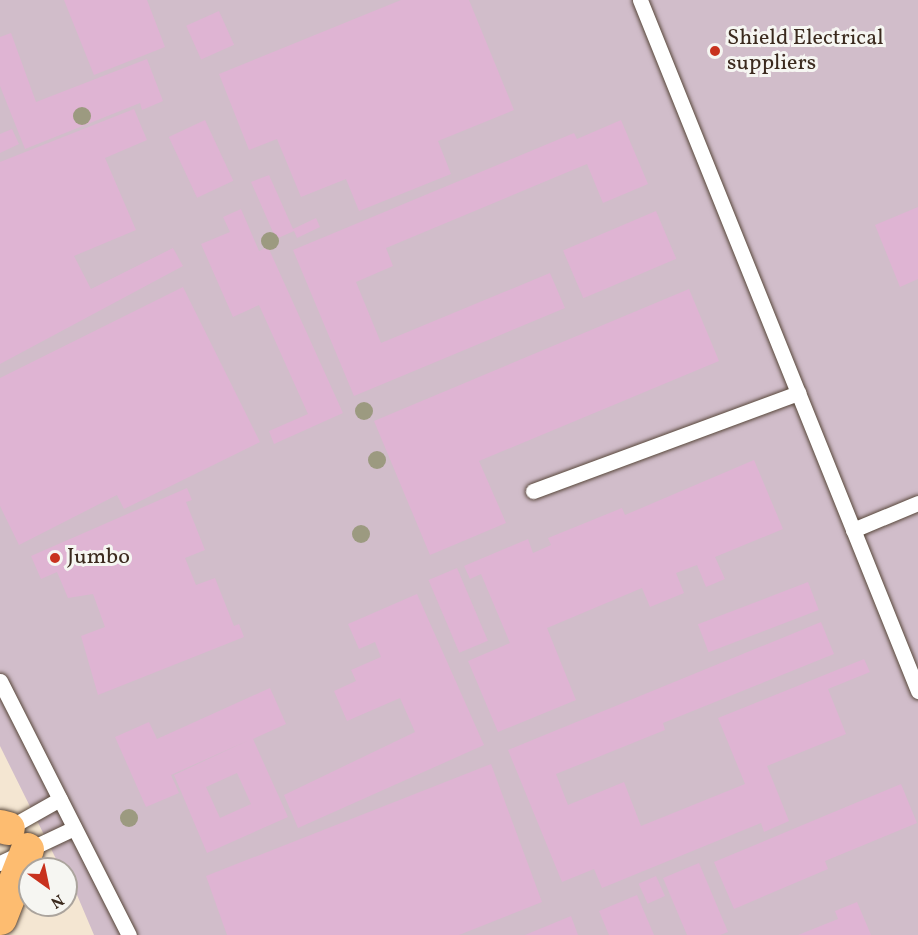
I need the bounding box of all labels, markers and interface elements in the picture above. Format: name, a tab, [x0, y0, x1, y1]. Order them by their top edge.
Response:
place label: Shield Electrical suppliers	[727, 25, 884, 76]
marker: Shield Electrical suppliers	[708, 44, 722, 58]
place label: Jumbo	[67, 545, 130, 571]
marker: Jumbo	[48, 551, 62, 565]
north arrow	[18, 857, 78, 917]
text: N	[46, 888, 68, 913]

